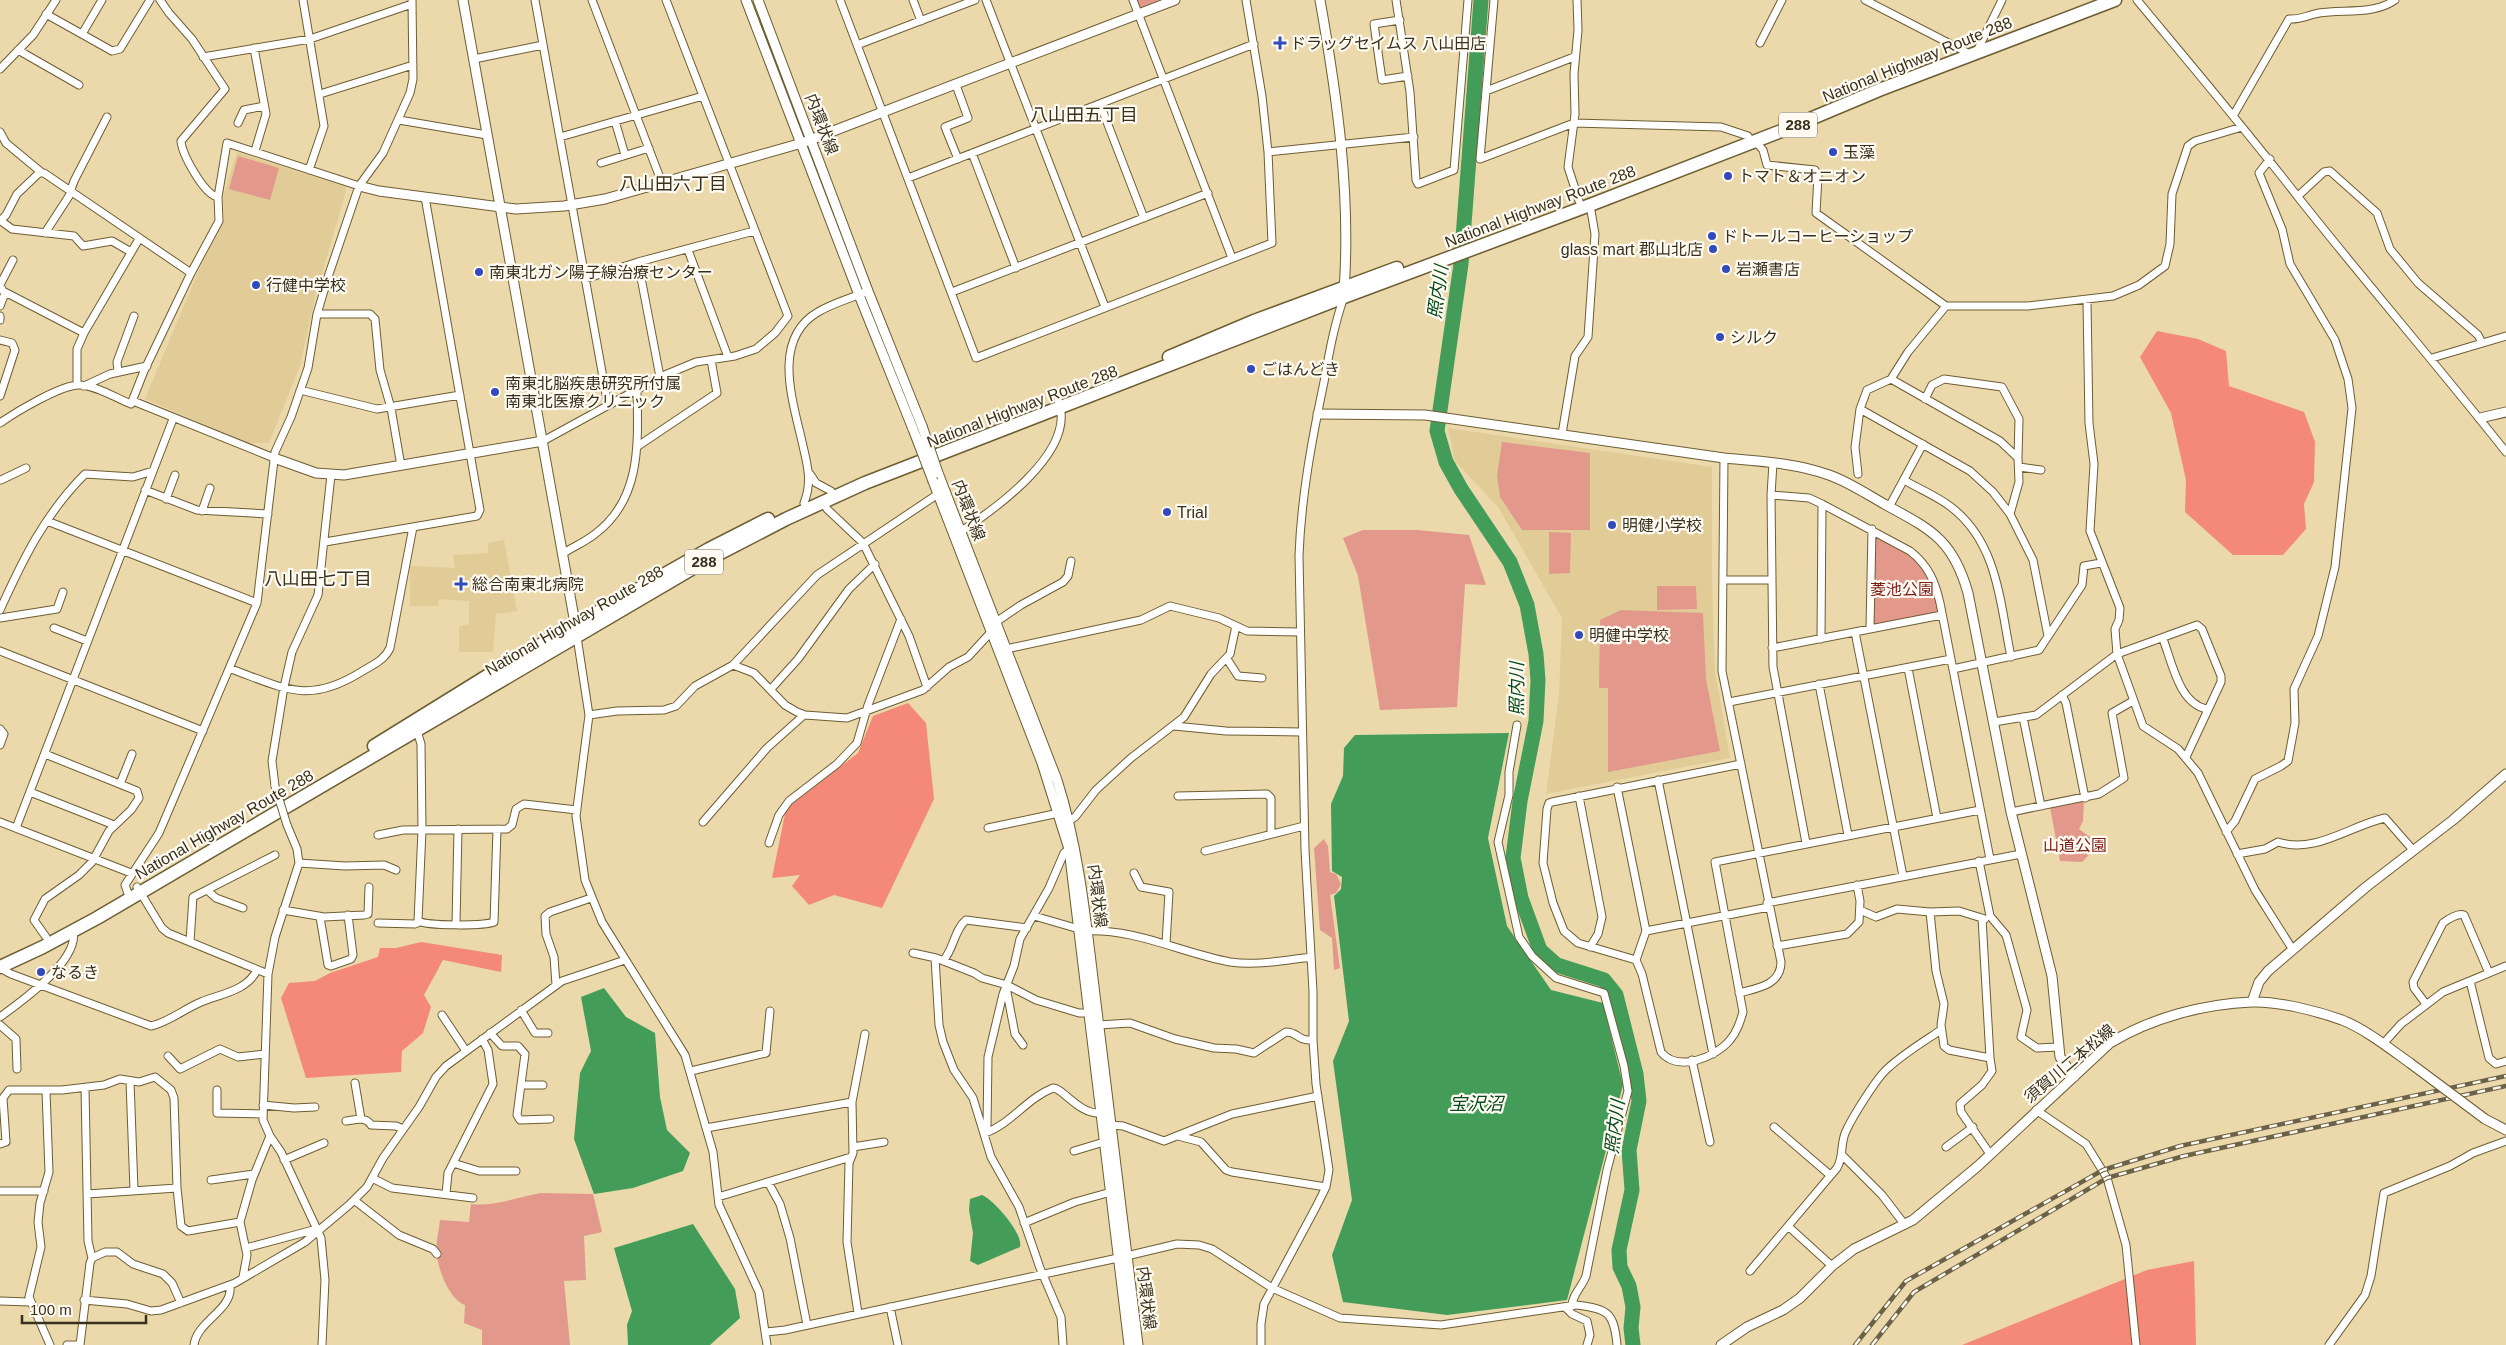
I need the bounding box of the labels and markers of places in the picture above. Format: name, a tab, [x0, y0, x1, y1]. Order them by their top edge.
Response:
place label: ドラッグセイムス 八山田店	[1290, 35, 1486, 52]
marker: ドラッグセイムス 八山田店	[1274, 37, 1286, 49]
place label: 玉藻	[1843, 144, 1875, 161]
marker: 玉藻	[1827, 146, 1839, 158]
place label: トマト＆オニオン	[1738, 168, 1866, 185]
marker: トマト＆オニオン	[1722, 170, 1734, 182]
place label: ドトールコーヒーショップ	[1722, 228, 1913, 245]
marker: ドトールコーヒーショップ	[1706, 230, 1718, 242]
place label: glass mart 郡山北店	[1561, 241, 1703, 258]
marker: glass mart 郡山北店	[1707, 243, 1719, 255]
place label: 岩瀬書店	[1736, 261, 1800, 278]
marker: 岩瀬書店	[1720, 263, 1732, 275]
place label: 南東北ガン陽子線治療センター	[489, 264, 713, 281]
marker: 南東北ガン陽子線治療センター	[473, 266, 485, 278]
place label: 行健中学校	[266, 277, 346, 294]
marker: 行健中学校	[250, 279, 262, 291]
place label: シルク	[1730, 329, 1778, 346]
marker: シルク	[1714, 331, 1726, 343]
place label: ごはんどき	[1261, 361, 1340, 378]
marker: ごはんどき	[1245, 363, 1257, 375]
place label: 南東北脳疾患研究所付属 南東北医療クリニック	[505, 375, 681, 410]
marker: 南東北脳疾患研究所付属 南東北医療クリニック	[489, 386, 501, 398]
place label: Trial	[1177, 504, 1208, 521]
marker: Trial	[1161, 506, 1173, 518]
place label: 明健小学校	[1622, 517, 1702, 534]
marker: 明健小学校	[1606, 519, 1618, 531]
place label: 総合南東北病院	[472, 576, 584, 593]
marker: 総合南東北病院	[454, 577, 468, 591]
place label: 明健中学校	[1589, 627, 1669, 644]
marker: 明健中学校	[1573, 629, 1585, 641]
place label: なるき	[51, 964, 99, 981]
marker: なるき	[35, 966, 47, 978]

